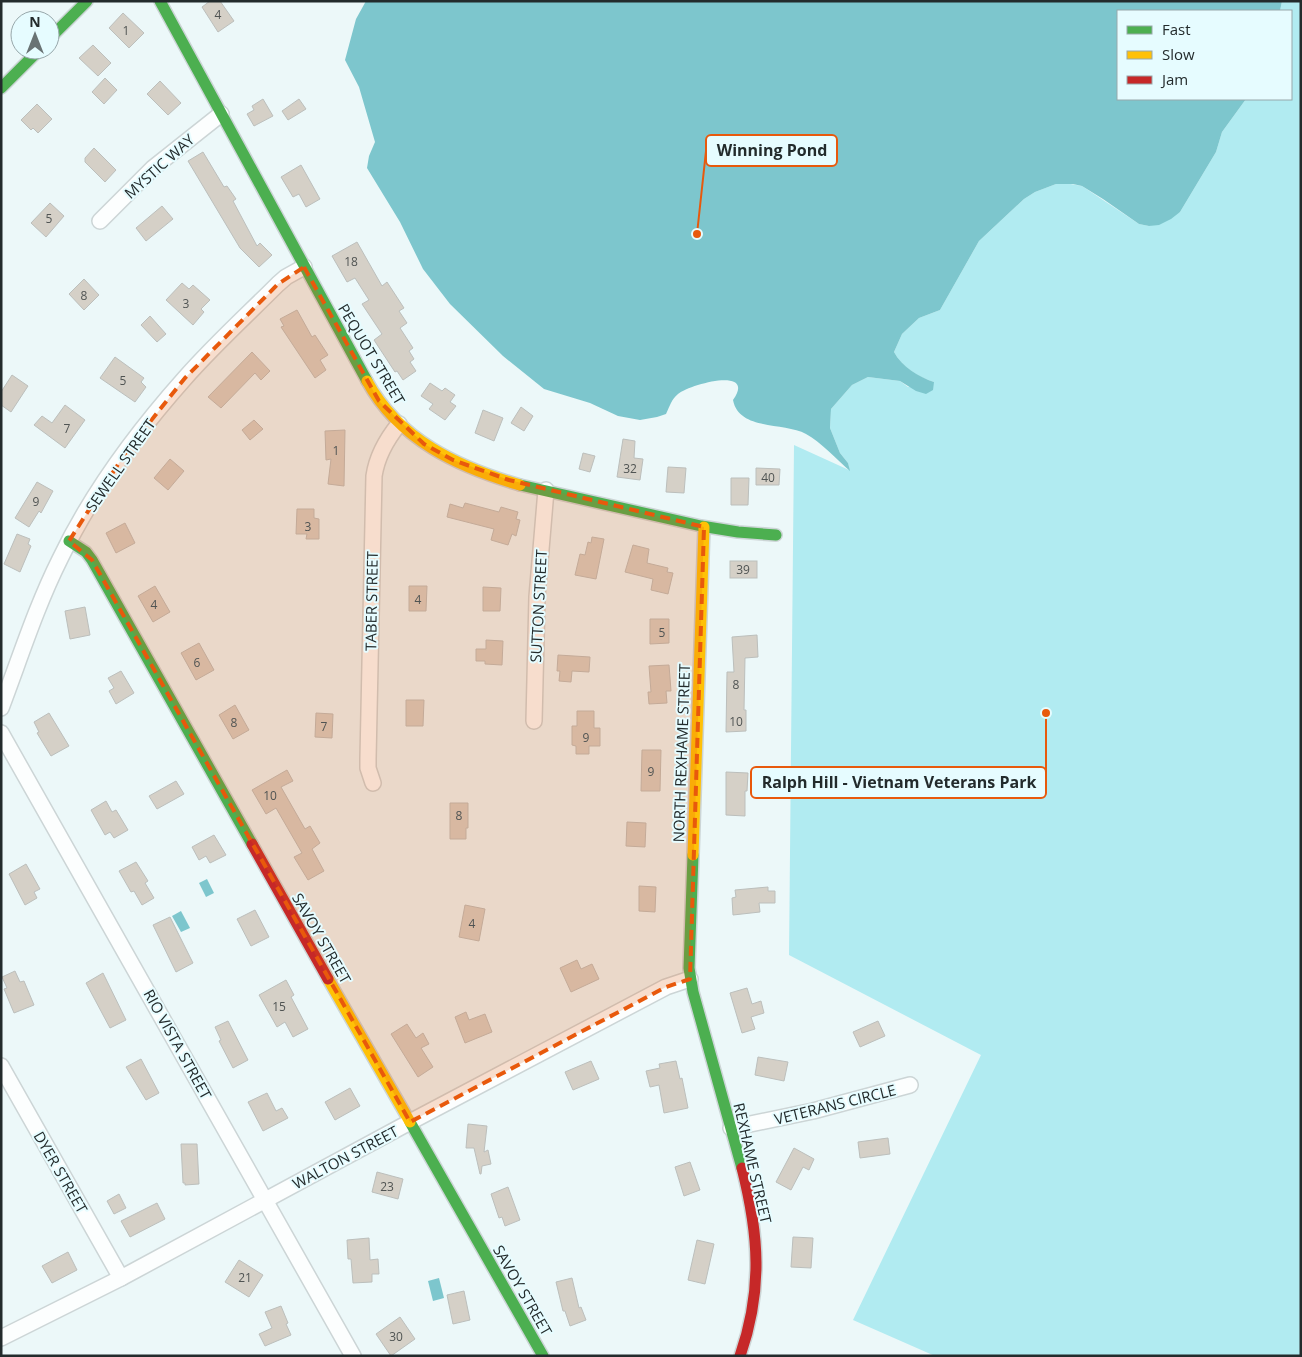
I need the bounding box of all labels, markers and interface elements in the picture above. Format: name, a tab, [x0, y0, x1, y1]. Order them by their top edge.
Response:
house number: 4	[215, 6, 222, 23]
north arrow	[10, 10, 60, 60]
legend	[1117, 10, 1292, 100]
text: N	[29, 12, 41, 31]
text: Fast	[1162, 19, 1191, 39]
house number: 1	[123, 22, 129, 39]
text: Slow	[1162, 44, 1195, 64]
text: Jam	[1160, 69, 1188, 89]
street label: MYSTIC WAY	[120, 129, 199, 203]
callout: Winning Pond	[706, 135, 837, 166]
text: Winning Pond	[717, 139, 827, 161]
house number: 5	[46, 210, 53, 227]
house number: 18	[344, 253, 358, 270]
house number: 8	[81, 287, 88, 304]
house number: 3	[183, 295, 190, 312]
street label: PEQUOT STREET	[334, 300, 410, 409]
house number: 5	[120, 372, 127, 389]
street label: SEWELL STREET	[81, 414, 160, 515]
house number: 7	[64, 420, 71, 437]
house number: 1	[333, 442, 339, 459]
house number: 32	[623, 460, 637, 477]
house number: 40	[761, 469, 775, 486]
house number: 9	[33, 493, 40, 510]
house number: 3	[305, 518, 312, 535]
street label: SUTTON STREET	[525, 548, 551, 663]
street label: TABER STREET	[360, 550, 382, 651]
house number: 39	[736, 561, 750, 578]
house number: 4	[415, 591, 422, 608]
house number: 4	[151, 596, 158, 613]
house number: 5	[659, 624, 666, 641]
house number: 6	[194, 654, 201, 671]
street label: NORTH REXHAME STREET	[668, 663, 694, 843]
house number: 8	[733, 676, 740, 693]
house number: 10	[729, 713, 743, 730]
house number: 8	[231, 714, 238, 731]
house number: 7	[321, 718, 328, 735]
house number: 9	[583, 729, 590, 746]
house number: 9	[648, 763, 655, 780]
callout: Ralph Hill - Vietnam Veterans Park	[751, 767, 1046, 798]
text: Ralph Hill - Vietnam Veterans Park	[762, 771, 1036, 793]
house number: 10	[263, 787, 277, 804]
house number: 8	[456, 807, 463, 824]
street label: SAVOY STREET	[288, 889, 356, 987]
house number: 4	[469, 915, 476, 932]
street label: RIO VISTA STREET	[140, 985, 217, 1103]
house number: 15	[272, 998, 286, 1015]
street label: VETERANS CIRCLE	[772, 1079, 898, 1129]
street label: REXHAME STREET	[729, 1101, 777, 1226]
street label: WALTON STREET	[289, 1120, 402, 1193]
street label: DYER STREET	[29, 1127, 93, 1217]
house number: 23	[380, 1178, 394, 1195]
street label: SAVOY STREET	[489, 1241, 557, 1339]
house number: 21	[238, 1269, 252, 1286]
house number: 30	[389, 1328, 403, 1345]

